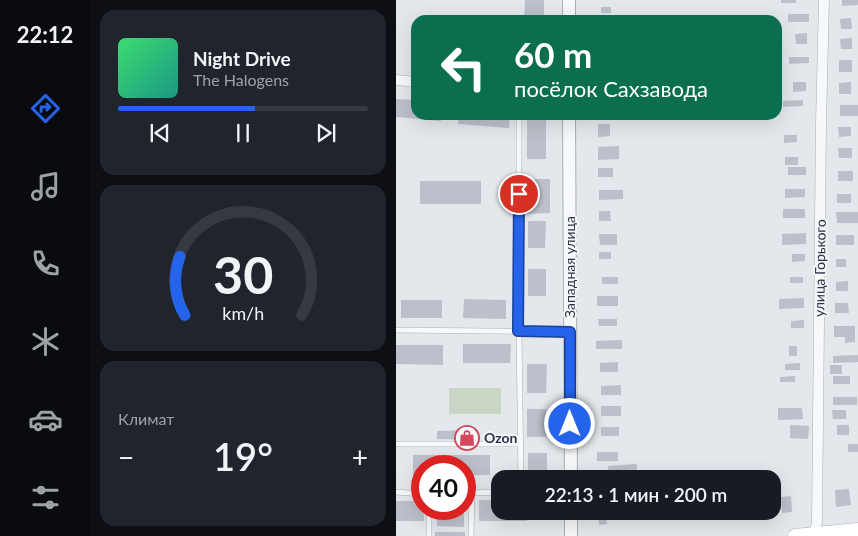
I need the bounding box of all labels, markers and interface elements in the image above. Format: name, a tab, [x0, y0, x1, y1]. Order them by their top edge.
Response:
text: 22:12	[17, 21, 73, 48]
text: 60 m	[514, 33, 592, 75]
icon: left	[431, 35, 496, 100]
text: Night Drive	[193, 47, 291, 70]
text: The Halogens	[193, 70, 289, 89]
text: посёлок Сахзавода	[514, 75, 708, 102]
icon: directions	[28, 91, 63, 126]
icon: previous	[146, 119, 174, 147]
icon: pause	[229, 119, 257, 147]
icon: next	[312, 119, 340, 147]
icon: music	[28, 169, 63, 204]
pin	[498, 173, 540, 215]
icon: arrive	[505, 180, 533, 208]
street label: Западная улица	[561, 216, 578, 318]
street label: улица Горького	[810, 219, 829, 317]
text: 30	[213, 243, 273, 305]
icon: phone	[28, 246, 63, 281]
text: km/h	[222, 302, 264, 324]
icon: climate	[28, 324, 63, 359]
position arrow	[543, 397, 595, 449]
icon: car	[28, 402, 63, 437]
text: Климат	[118, 409, 174, 428]
shop icon: Ozon	[454, 425, 480, 451]
place label: Ozon	[484, 429, 518, 446]
text: 19°	[213, 433, 273, 479]
text: −	[118, 440, 134, 474]
text: +	[352, 440, 368, 474]
speed limit sign: 40	[411, 455, 476, 520]
icon: filters	[28, 480, 63, 515]
text: 22:13 · 1 мин · 200 m	[545, 483, 727, 506]

